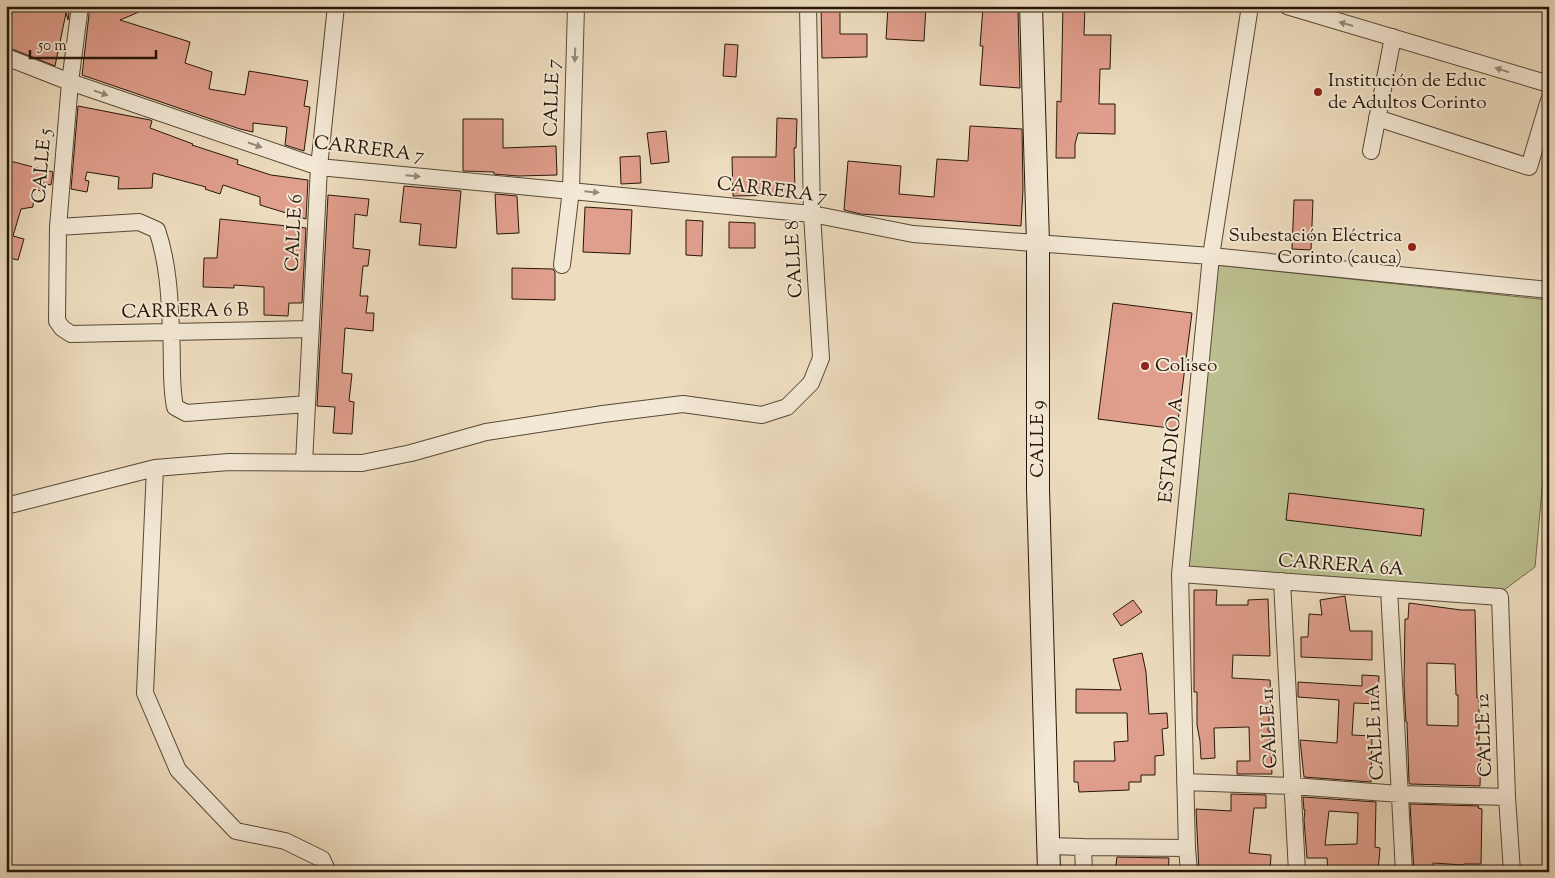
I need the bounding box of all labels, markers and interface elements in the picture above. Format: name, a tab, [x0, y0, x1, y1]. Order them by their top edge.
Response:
one-way arrow	[1339, 19, 1354, 27]
scale bar	[30, 28, 156, 60]
text: 50 m	[37, 36, 67, 57]
one-way arrow	[571, 47, 579, 63]
street label: CALLE 7	[538, 58, 568, 137]
one-way arrow	[1494, 65, 1509, 73]
place label: Institución de Educ de Adultos Corinto	[1328, 68, 1487, 117]
marker: Institución de Educ de Adultos Corinto	[1312, 86, 1324, 98]
one-way arrow	[94, 89, 109, 97]
street label: CALLE 5	[26, 127, 60, 204]
street label: CARRERA 7	[312, 130, 426, 170]
one-way arrow	[248, 142, 263, 150]
street label: CARRERA 7	[715, 171, 829, 211]
one-way arrow	[406, 172, 422, 180]
one-way arrow	[585, 189, 601, 197]
street label: CALLE 6	[279, 193, 311, 273]
street label: CALLE 8	[779, 219, 811, 299]
place label: Subestación Eléctrica Corinto (cauca)	[1228, 223, 1402, 272]
marker: Subestación Eléctrica Corinto (cauca)	[1406, 241, 1418, 253]
street label: CARRERA 6 B	[121, 297, 249, 327]
place label: Coliseo	[1155, 353, 1218, 380]
marker: Coliseo	[1139, 360, 1151, 372]
street label: ESTADIO A	[1153, 395, 1191, 505]
street label: CALLE 9	[1025, 400, 1052, 478]
street label: CARRERA 6A	[1277, 548, 1406, 584]
street label: CALLE 11A	[1360, 682, 1392, 781]
street label: CALLE 11	[1254, 686, 1286, 769]
street label: CALLE 12	[1470, 693, 1500, 777]

